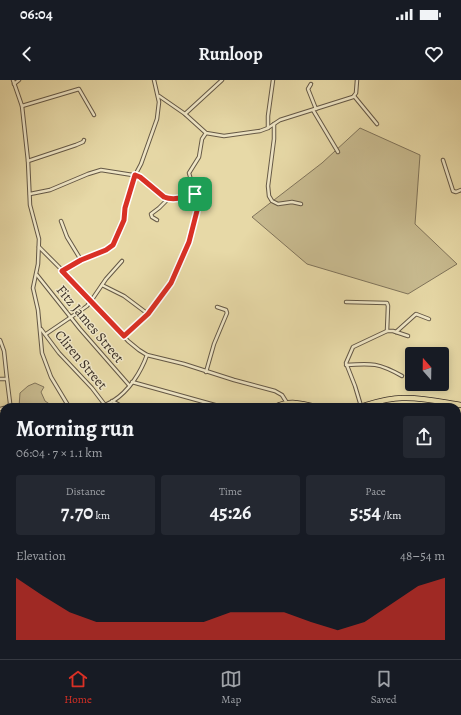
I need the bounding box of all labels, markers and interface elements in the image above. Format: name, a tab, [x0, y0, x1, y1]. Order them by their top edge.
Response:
text: 06:04	[20, 4, 53, 24]
text: Runloop	[198, 42, 263, 66]
icon: back	[16, 43, 38, 65]
icon: heart	[423, 43, 445, 65]
pin	[178, 177, 212, 211]
icon: arrive	[184, 183, 206, 205]
street label: Fitz James Street	[52, 281, 128, 367]
street label: Cliren Street	[50, 326, 112, 394]
north arrow	[405, 347, 449, 391]
map controls	[405, 347, 449, 391]
text: Morning run	[16, 414, 134, 444]
button: share	[403, 416, 445, 458]
text: 06:04 · 7 × 1.1 km	[16, 444, 102, 461]
text: Distance	[66, 484, 105, 499]
text: Time	[219, 484, 242, 499]
text: Pace	[365, 484, 386, 499]
text: 7.70	[61, 499, 93, 526]
text: 45:26	[210, 499, 251, 526]
text: 5:54	[350, 499, 381, 526]
text: km	[93, 508, 110, 523]
text: /km	[381, 508, 401, 523]
text: Elevation	[16, 547, 66, 564]
text: 48–54 m	[400, 547, 445, 564]
tab: Home	[64, 668, 92, 707]
tab: Map	[220, 668, 242, 707]
tab: Saved	[371, 668, 397, 707]

